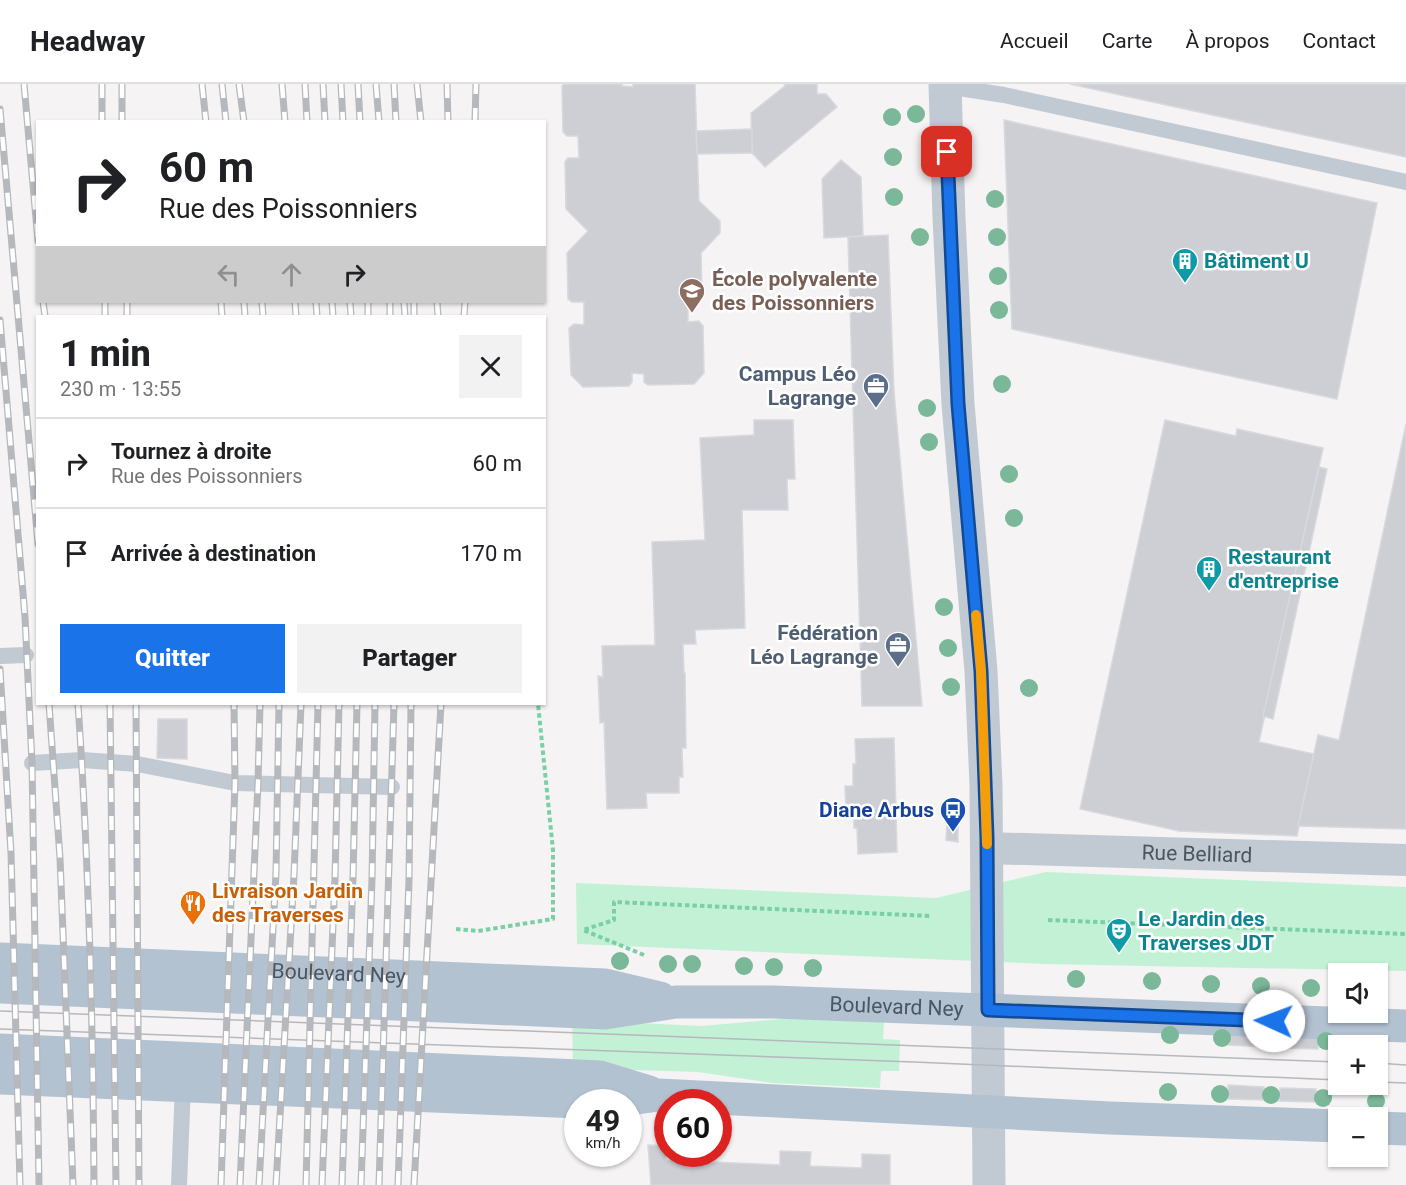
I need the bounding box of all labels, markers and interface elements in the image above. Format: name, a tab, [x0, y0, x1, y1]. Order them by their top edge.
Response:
text: Headway	[30, 25, 145, 58]
text: Accueil	[1000, 29, 1069, 53]
text: Carte	[1102, 29, 1152, 53]
text: À propos	[1185, 29, 1270, 53]
text: Contact	[1303, 29, 1376, 53]
pin	[921, 126, 972, 177]
icon: arrive	[930, 135, 963, 168]
text: 60 m	[159, 143, 254, 192]
icon: right	[60, 144, 138, 222]
text: Rue des Poissonniers	[159, 193, 418, 225]
building icon: Bâtiment U	[1170, 246, 1200, 284]
place label: Bâtiment U	[1204, 249, 1309, 273]
icon: left	[212, 258, 245, 291]
icon: ahead	[275, 258, 308, 291]
icon: right	[338, 258, 371, 291]
place label: École polyvalente des Poissonniers	[712, 267, 877, 315]
school or university icon: École polyvalente des Poissonniers	[677, 276, 707, 314]
text: 1 min	[60, 333, 151, 375]
button: close	[459, 335, 522, 398]
place label: Campus Léo Lagrange	[739, 362, 856, 410]
office icon: Campus Léo Lagrange	[861, 371, 891, 409]
text: 230 m · 13:55	[60, 377, 181, 401]
text: Tournez à droite	[111, 439, 271, 464]
icon: right	[60, 447, 93, 480]
text: 60 m	[473, 451, 522, 476]
text: Rue des Poissonniers	[111, 464, 303, 488]
icon: arrive	[60, 537, 93, 570]
text: Arrivée à destination	[111, 541, 316, 566]
text: 170 m	[460, 541, 522, 566]
place label: Restaurant d'entreprise	[1228, 545, 1339, 593]
building icon: Restaurant d'entreprise	[1194, 554, 1224, 592]
place label: Fédération Léo Lagrange	[750, 621, 878, 669]
button: Quitter	[60, 624, 285, 693]
button: Partager	[297, 624, 522, 693]
office icon: Fédération Léo Lagrange	[883, 630, 913, 668]
bus stop icon: Diane Arbus	[938, 795, 968, 833]
place label: Diane Arbus	[819, 798, 934, 822]
street label: Rue Belliard	[1141, 840, 1253, 868]
place label: Livraison Jardin des Traverses	[212, 879, 363, 927]
restaurant icon: Livraison Jardin des Traverses	[178, 888, 208, 926]
place label: Le Jardin des Traverses JDT	[1138, 907, 1274, 955]
theatre icon: Le Jardin des Traverses JDT	[1104, 916, 1134, 954]
street label: Boulevard Ney	[271, 959, 406, 988]
map controls	[1328, 963, 1388, 1167]
button: sound	[1328, 963, 1388, 1023]
position arrow	[1242, 989, 1306, 1053]
street label: Boulevard Ney	[829, 992, 964, 1021]
button: +	[1328, 1035, 1388, 1095]
speed limit sign: 60	[654, 1089, 732, 1167]
text: 49	[586, 1103, 620, 1138]
button: −	[1328, 1107, 1388, 1167]
text: km/h	[585, 1134, 621, 1152]

